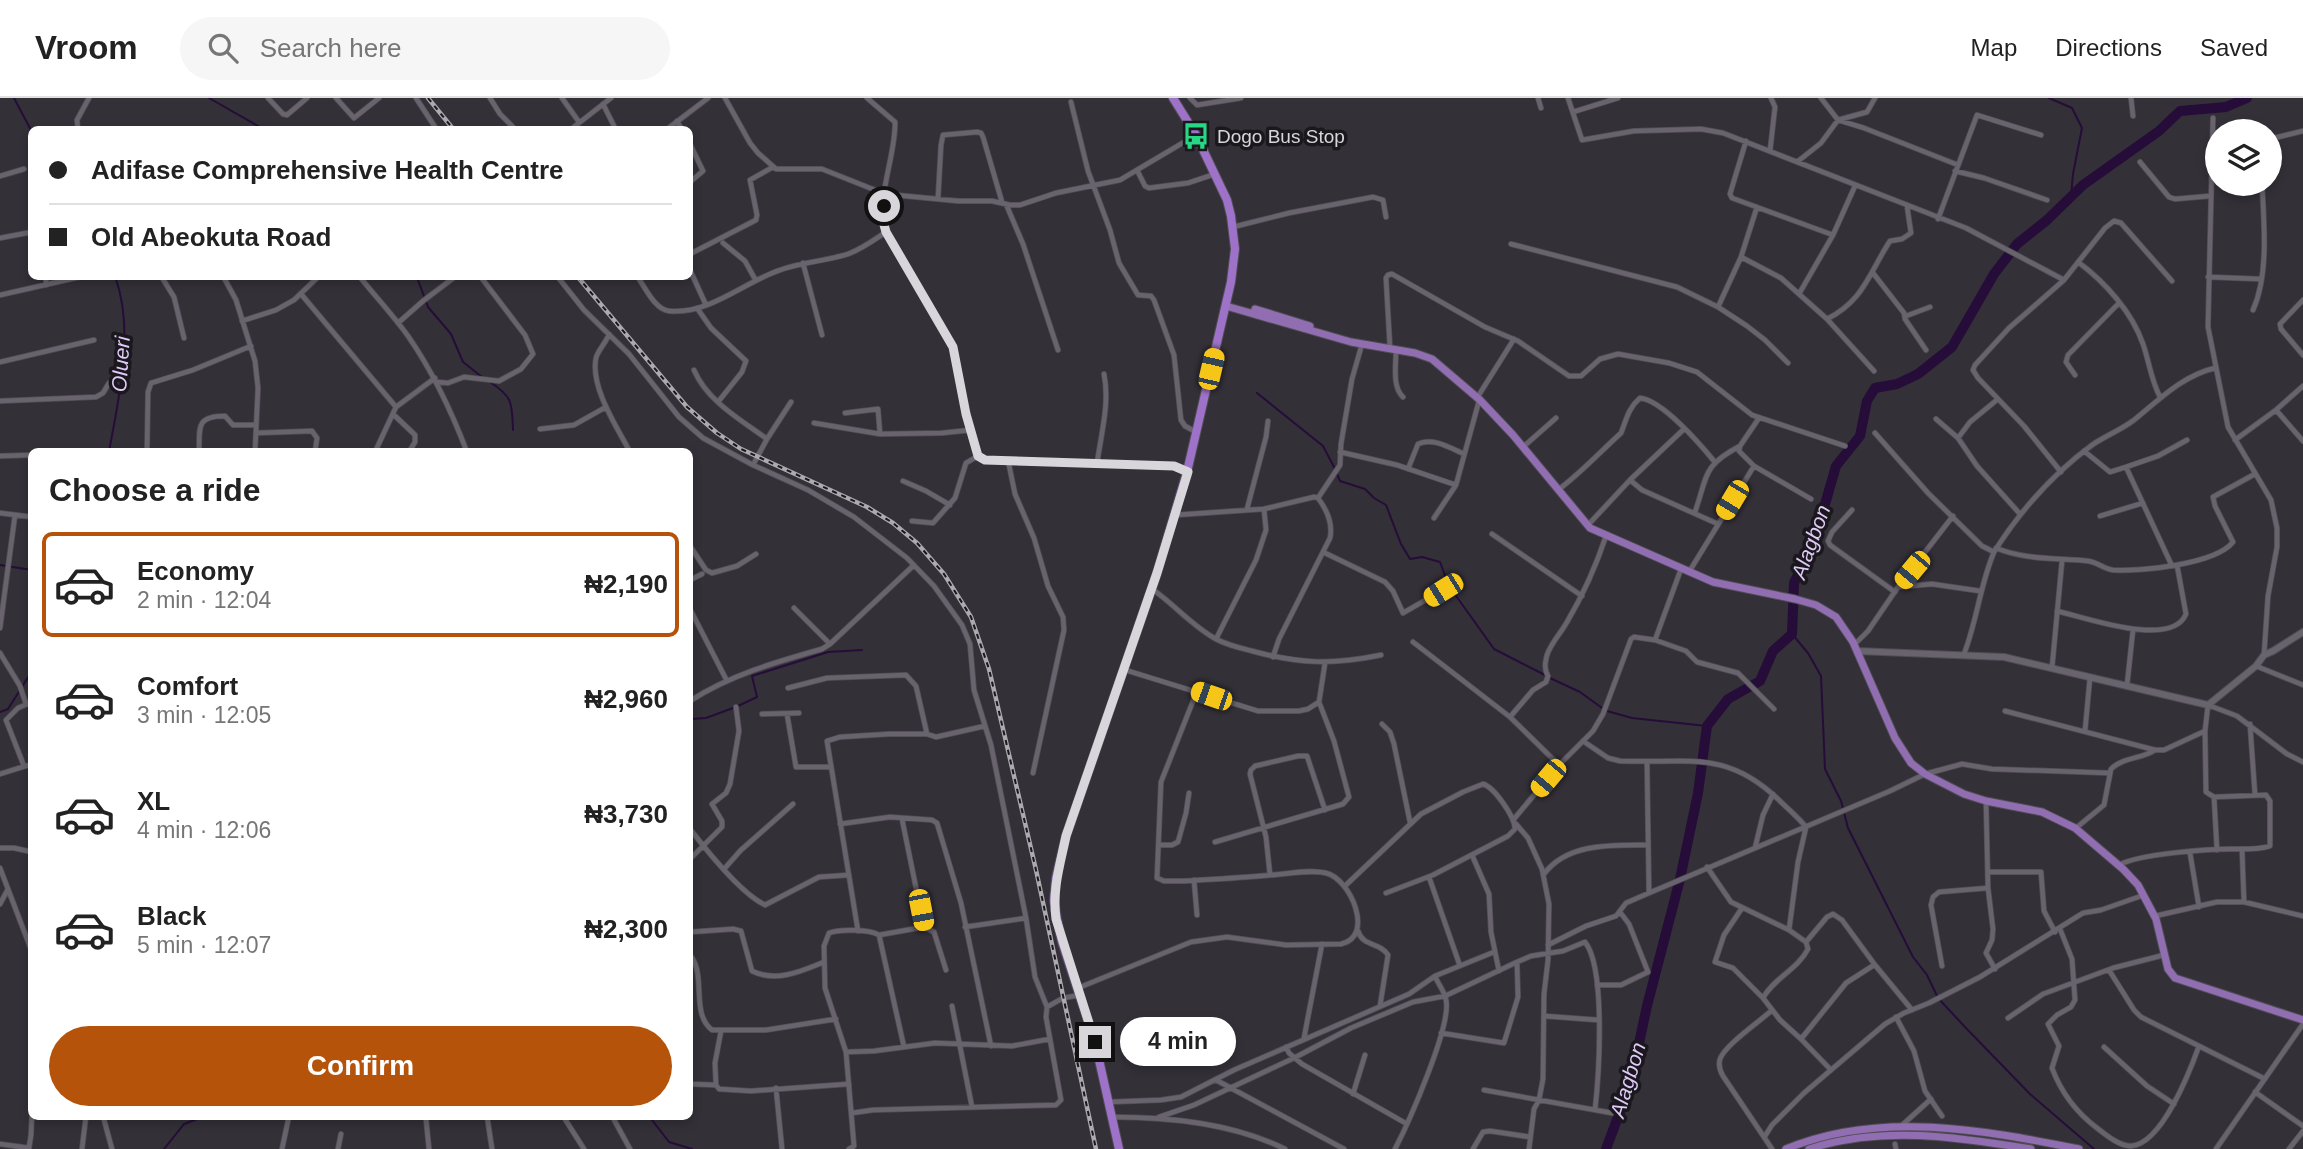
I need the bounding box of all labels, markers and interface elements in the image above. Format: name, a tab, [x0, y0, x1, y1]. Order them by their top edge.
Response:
search box	[180, 17, 670, 80]
text: Vroom	[35, 29, 138, 66]
icon: search	[204, 29, 242, 67]
text: Search here	[260, 33, 401, 63]
text: Map	[1971, 34, 2017, 61]
text: Directions	[2055, 34, 2162, 61]
text: Saved	[2200, 34, 2268, 61]
map controls	[2205, 119, 2282, 196]
button: layers	[2205, 119, 2282, 196]
bus stop icon: Dogo Bus Stop	[1181, 121, 1211, 151]
place label: Dogo Bus Stop	[1217, 126, 1345, 147]
text: Adifase Comprehensive Health Centre	[91, 155, 563, 185]
route start	[868, 190, 900, 222]
text: Old Abeokuta Road	[91, 222, 331, 252]
water label: Olueri	[107, 334, 134, 393]
car	[1197, 346, 1226, 392]
text: Choose a ride	[49, 472, 261, 508]
car	[1713, 477, 1752, 523]
water label: Alagbon	[1786, 502, 1835, 584]
car	[1891, 547, 1934, 593]
icon: car	[53, 553, 116, 616]
text: Economy	[137, 556, 254, 586]
text: ₦2,190	[584, 569, 668, 599]
car	[1420, 570, 1467, 610]
text: 2 min · 12:04	[137, 587, 271, 613]
icon: car	[53, 668, 116, 731]
text: Comfort	[137, 671, 238, 701]
car	[1188, 679, 1235, 713]
text: ₦2,960	[584, 684, 668, 714]
text: 3 min · 12:05	[137, 702, 271, 728]
car	[1527, 755, 1570, 801]
icon: car	[53, 783, 116, 846]
text: XL	[137, 786, 170, 816]
text: ₦3,730	[584, 799, 668, 829]
text: 4 min · 12:06	[137, 817, 271, 843]
car	[907, 887, 936, 933]
icon: car	[53, 898, 116, 961]
text: Black	[137, 901, 206, 931]
text: ₦2,300	[584, 914, 668, 944]
text: 5 min · 12:07	[137, 932, 271, 958]
callout: 4 min	[1120, 1018, 1235, 1066]
button: Confirm	[49, 1026, 672, 1106]
route end	[1079, 1026, 1111, 1058]
text: 4 min	[1148, 1028, 1208, 1054]
water label: Alagbon	[1605, 1040, 1650, 1122]

